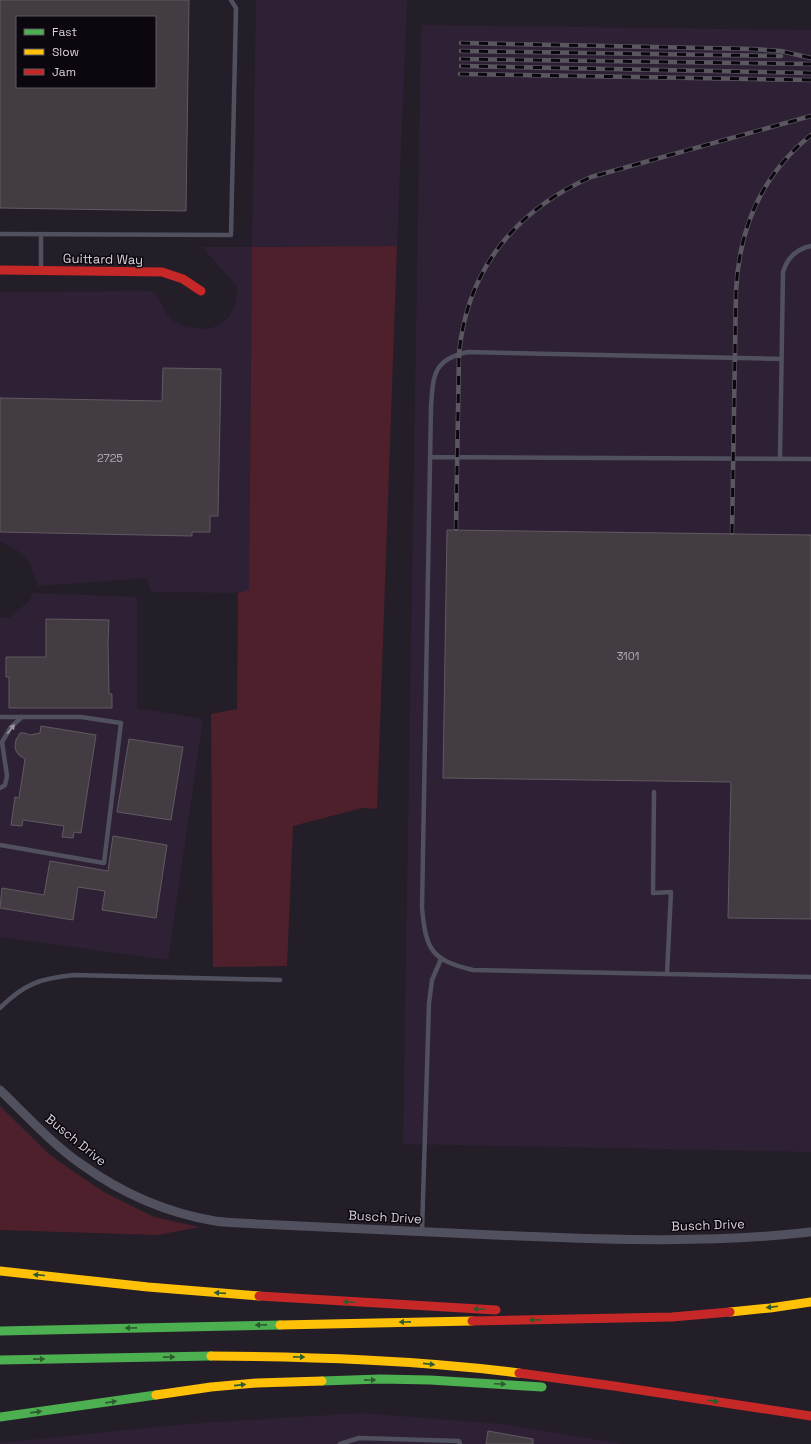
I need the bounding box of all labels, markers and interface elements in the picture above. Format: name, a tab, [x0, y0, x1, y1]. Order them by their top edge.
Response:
legend	[16, 16, 156, 88]
text: Fast	[52, 24, 77, 40]
text: Slow	[52, 44, 79, 60]
text: Jam	[52, 64, 76, 80]
street label: Guittard Way	[63, 250, 143, 268]
house number: 2725	[97, 451, 123, 465]
house number: 3101	[617, 649, 639, 663]
one-way arrow	[7, 723, 15, 734]
street label: Busch Drive	[42, 1110, 110, 1170]
street label: Busch Drive	[348, 1207, 422, 1227]
street label: Busch Drive	[671, 1215, 745, 1235]
one-way arrow	[33, 1272, 45, 1279]
one-way arrow	[214, 1289, 226, 1296]
one-way arrow	[343, 1298, 355, 1305]
one-way arrow	[766, 1304, 778, 1310]
one-way arrow	[473, 1306, 485, 1313]
one-way arrow	[529, 1316, 541, 1323]
one-way arrow	[398, 1319, 411, 1325]
one-way arrow	[255, 1322, 267, 1329]
one-way arrow	[125, 1325, 137, 1332]
one-way arrow	[163, 1354, 176, 1360]
one-way arrow	[293, 1354, 305, 1361]
one-way arrow	[33, 1356, 45, 1363]
one-way arrow	[423, 1361, 435, 1368]
one-way arrow	[364, 1376, 376, 1383]
one-way arrow	[234, 1381, 246, 1388]
one-way arrow	[494, 1381, 506, 1388]
one-way arrow	[707, 1398, 719, 1404]
one-way arrow	[105, 1399, 117, 1405]
one-way arrow	[30, 1409, 42, 1415]

